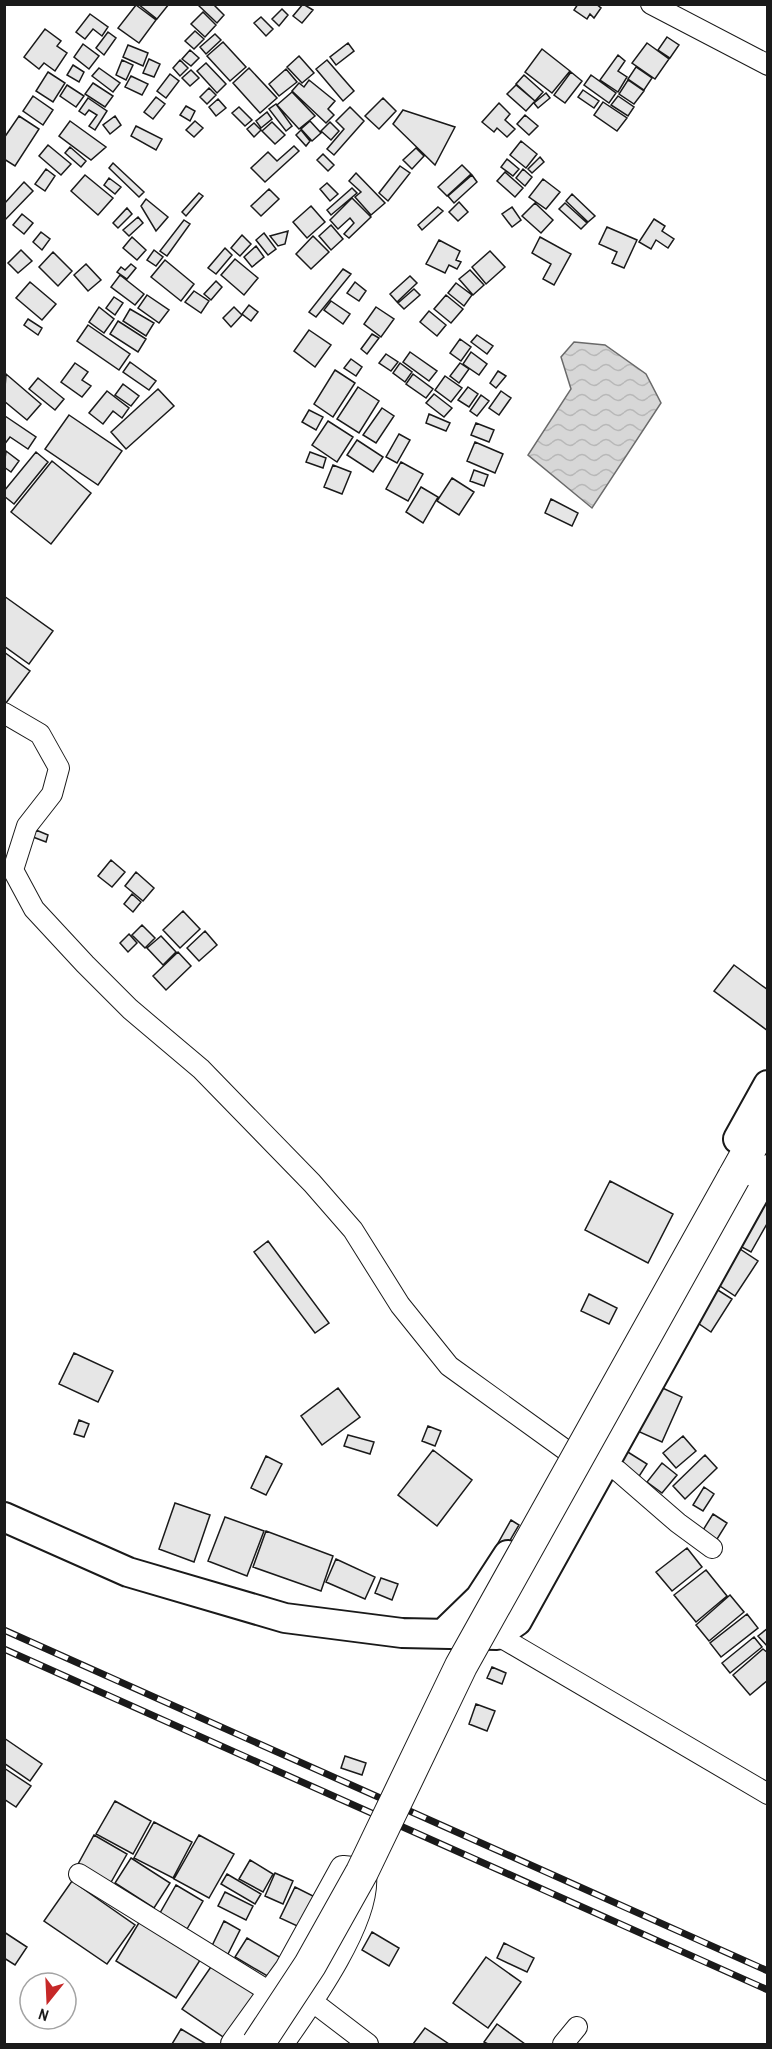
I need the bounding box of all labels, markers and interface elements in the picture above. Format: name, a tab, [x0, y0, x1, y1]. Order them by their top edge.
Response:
north arrow	[18, 1971, 78, 2031]
text: N	[35, 2003, 51, 2027]

